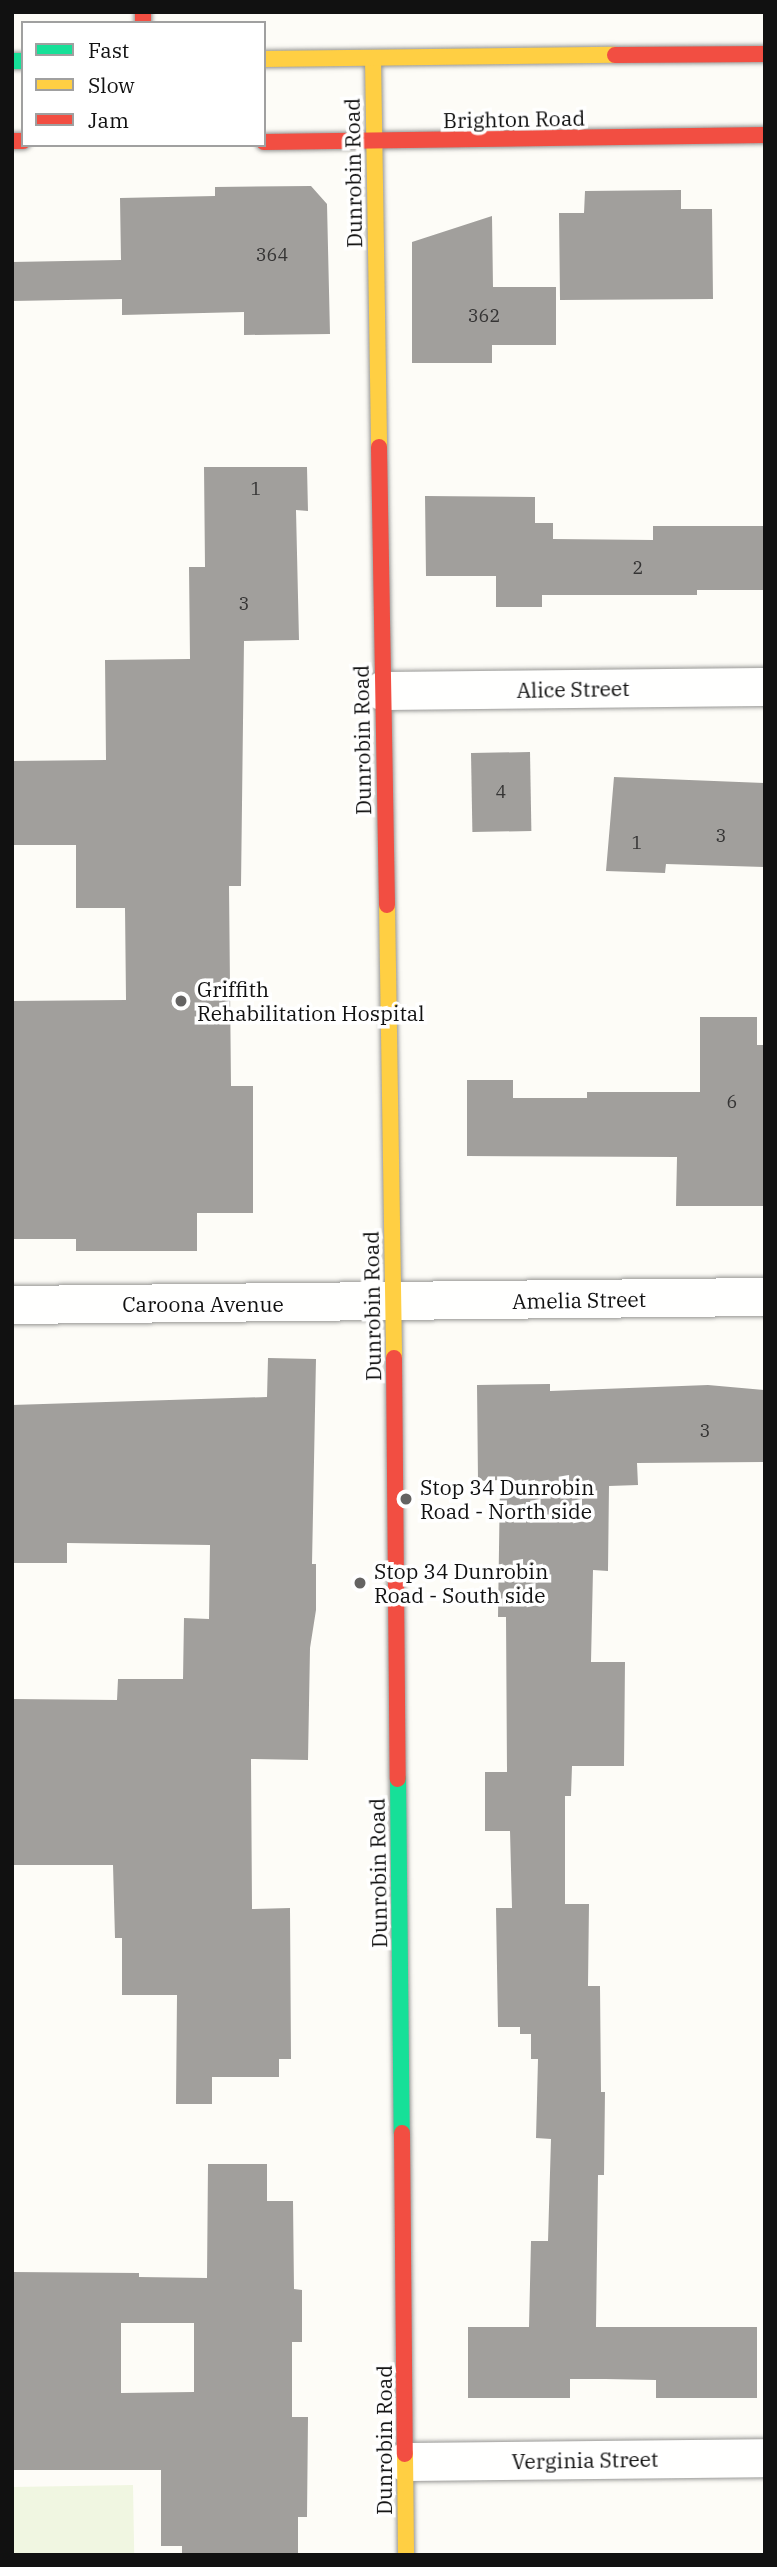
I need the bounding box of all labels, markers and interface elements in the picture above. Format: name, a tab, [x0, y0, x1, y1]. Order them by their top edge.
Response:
legend	[21, 21, 266, 147]
text: Fast	[88, 36, 129, 64]
text: Slow	[88, 71, 135, 99]
street label: Dunrobin Road	[339, 98, 367, 248]
street label: Brighton Road	[443, 105, 585, 133]
text: Jam	[88, 106, 129, 134]
house number: 364	[256, 244, 288, 266]
house number: 362	[468, 305, 500, 327]
house number: 1	[251, 478, 261, 500]
house number: 2	[633, 557, 643, 579]
house number: 3	[239, 593, 249, 615]
street label: Dunrobin Road	[348, 665, 376, 815]
street label: Alice Street	[516, 675, 630, 703]
house number: 4	[496, 781, 506, 803]
house number: 3	[716, 825, 726, 847]
house number: 1	[632, 832, 642, 854]
place label: Griffith Rehabilitation Hospital	[197, 976, 425, 1026]
marker: Griffith Rehabilitation Hospital	[171, 991, 191, 1011]
house number: 6	[727, 1091, 737, 1113]
street label: Dunrobin Road	[358, 1231, 386, 1381]
street label: Amelia Street	[512, 1286, 646, 1314]
street label: Caroona Avenue	[122, 1291, 284, 1317]
house number: 3	[700, 1420, 710, 1442]
place label: Stop 34 Dunrobin Road - North side	[420, 1474, 594, 1524]
marker: Stop 34 Dunrobin Road - North side	[398, 1491, 414, 1507]
place label: Stop 34 Dunrobin Road - South side	[374, 1558, 548, 1608]
marker: Stop 34 Dunrobin Road - South side	[352, 1575, 368, 1591]
street label: Dunrobin Road	[364, 1798, 392, 1948]
street label: Dunrobin Road	[371, 2365, 397, 2515]
street label: Verginia Street	[511, 2446, 659, 2474]

